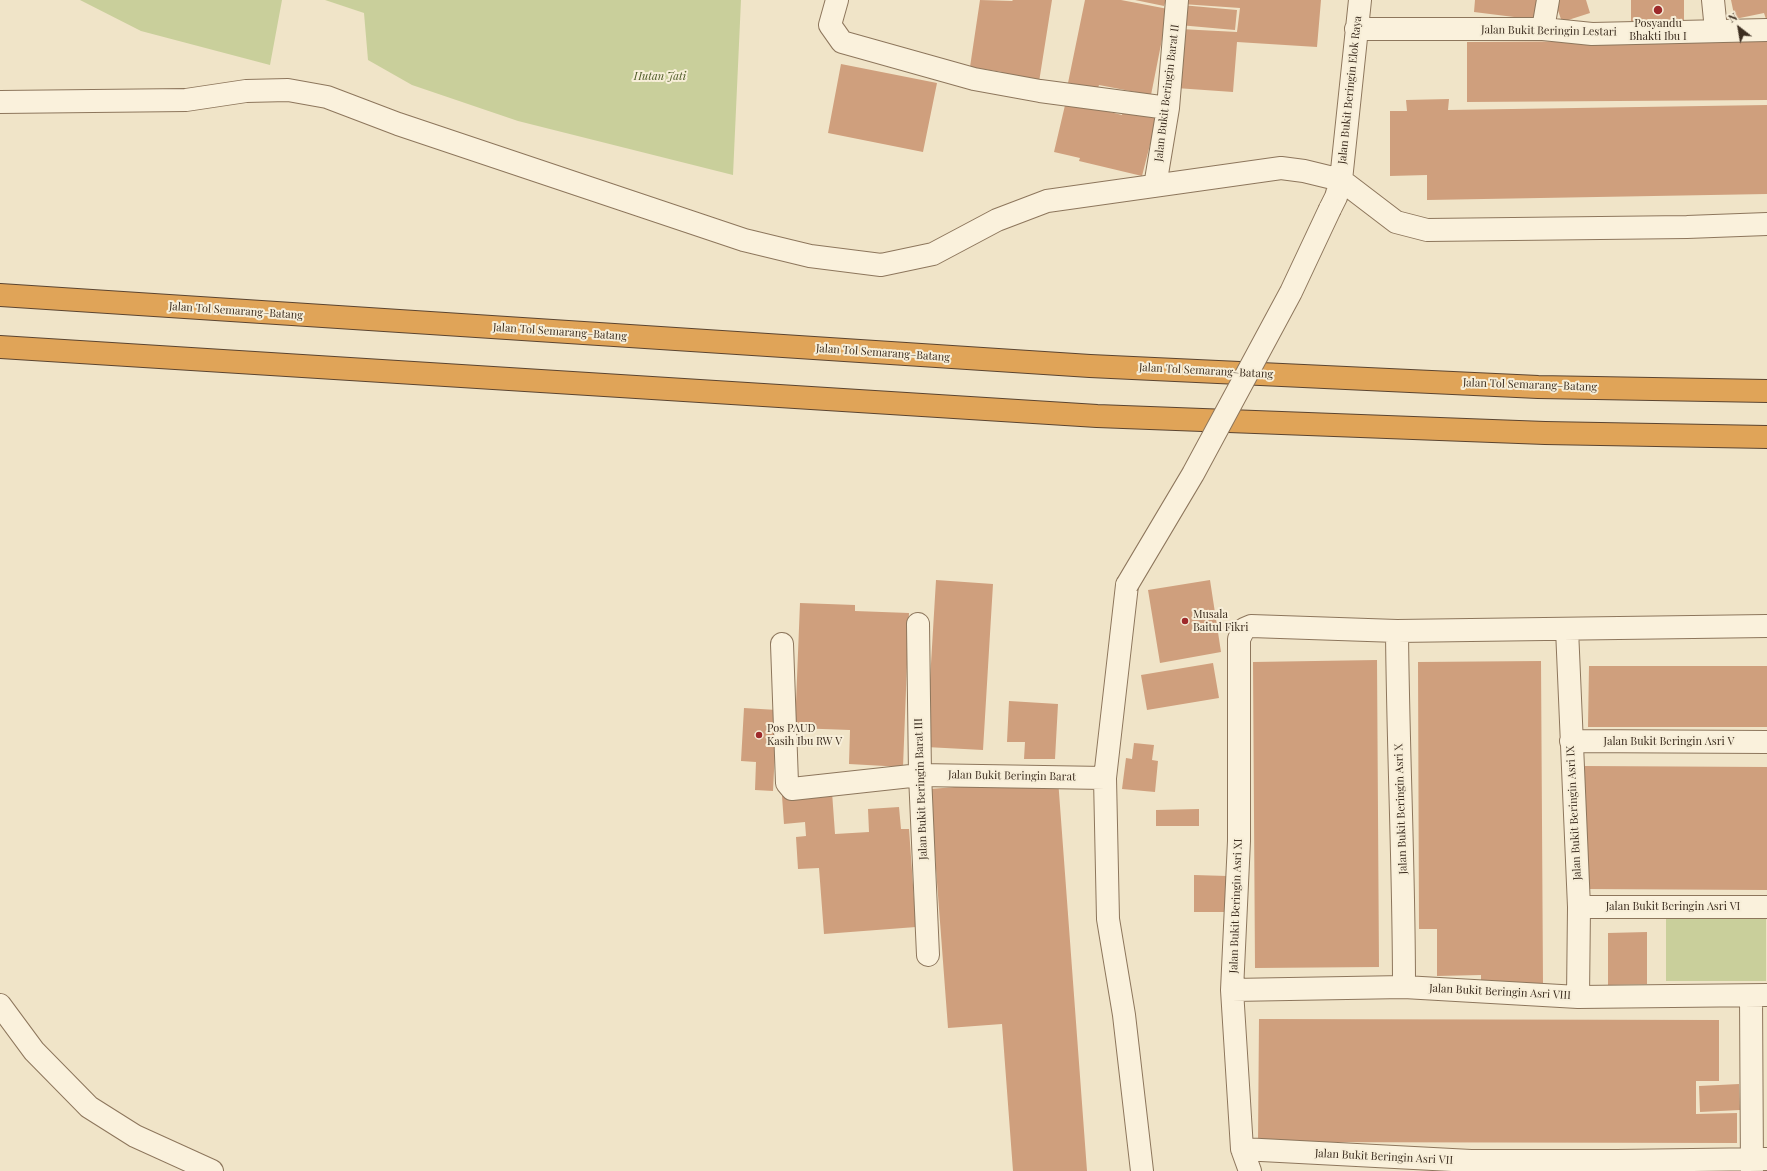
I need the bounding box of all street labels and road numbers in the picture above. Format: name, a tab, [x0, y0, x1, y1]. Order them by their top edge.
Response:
street label: Jalan Bukit Beringin Elok Raya	[1336, 15, 1364, 165]
street label: Jalan Bukit Beringin Lestari	[1481, 23, 1617, 39]
street label: Jalan Bukit Beringin Barat II	[1152, 24, 1182, 162]
street label: Jalan Tol Semarang–Batang	[168, 300, 304, 322]
street label: Jalan Tol Semarang–Batang	[492, 321, 628, 343]
street label: Jalan Tol Semarang–Batang	[815, 342, 951, 364]
street label: Jalan Tol Semarang–Batang	[1139, 361, 1273, 381]
street label: Jalan Tol Semarang–Batang	[1463, 376, 1597, 394]
street label: Jalan Bukit Beringin Barat III	[912, 718, 930, 860]
street label: Jalan Bukit Beringin Asri V	[1604, 735, 1734, 749]
street label: Jalan Bukit Beringin Asri X	[1392, 743, 1410, 875]
street label: Jalan Bukit Beringin Asri IX	[1564, 745, 1584, 881]
street label: Jalan Bukit Beringin Barat	[948, 768, 1076, 784]
street label: Jalan Bukit Beringin Asri XI	[1227, 838, 1245, 974]
street label: Jalan Bukit Beringin Asri VI	[1606, 900, 1740, 914]
street label: Jalan Bukit Beringin Asri VIII	[1429, 982, 1571, 1002]
street label: Jalan Bukit Beringin Asri VII	[1315, 1147, 1453, 1167]

